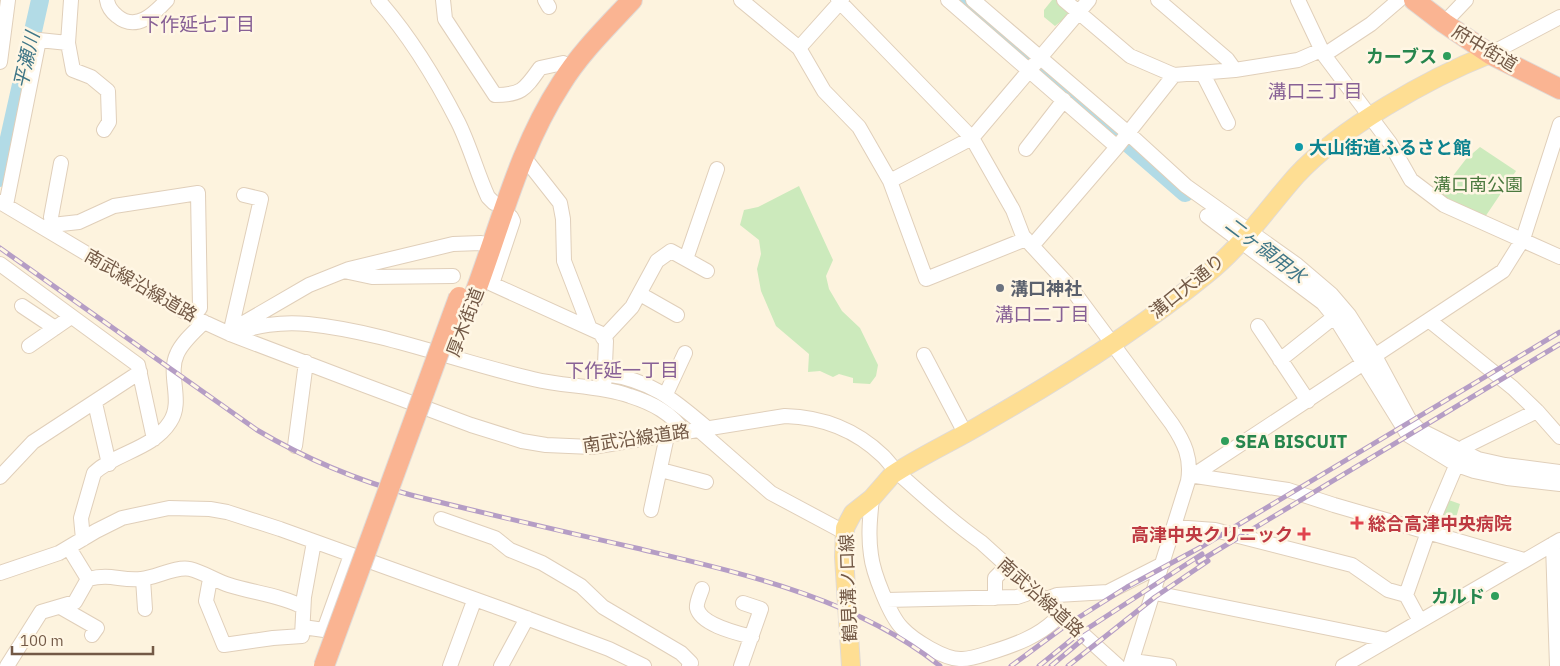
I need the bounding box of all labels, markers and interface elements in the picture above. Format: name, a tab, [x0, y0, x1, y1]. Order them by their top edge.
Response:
district label: 下作延七丁目	[141, 12, 255, 36]
street label: 府中街道	[1448, 20, 1522, 76]
water label: 平瀬川	[8, 28, 45, 90]
place label: カーブス	[1366, 45, 1437, 68]
marker: カーブス	[1441, 50, 1453, 62]
district label: 溝口三丁目	[1267, 79, 1363, 103]
place label: 大山街道ふるさと館	[1309, 136, 1471, 159]
marker: 大山街道ふるさと館	[1293, 141, 1305, 153]
park label: 溝口南公園	[1433, 173, 1523, 196]
water label: 二ヶ領用水	[1221, 212, 1313, 289]
street label: 南武線沿線道路	[81, 244, 201, 326]
street label: 溝口大通り	[1145, 249, 1229, 323]
place label: 溝口神社	[1010, 277, 1082, 300]
marker: 溝口神社	[994, 282, 1006, 294]
street label: 厚木街道	[441, 284, 489, 360]
district label: 溝口二丁目	[994, 302, 1090, 326]
district label: 下作延一丁目	[565, 358, 679, 382]
street label: 南武沿線道路	[581, 419, 691, 457]
place label: SEA BISCUIT	[1235, 430, 1348, 453]
marker: SEA BISCUIT	[1219, 435, 1231, 447]
place label: 総合高津中央病院	[1368, 512, 1512, 535]
marker: 総合高津中央病院	[1350, 516, 1364, 530]
place label: 高津中央クリニック	[1131, 523, 1293, 546]
marker: 高津中央クリニック	[1297, 527, 1311, 541]
street label: 鶴見溝ノ口線	[835, 534, 861, 642]
street label: 南武沿線道路	[993, 552, 1089, 642]
place label: カルド	[1431, 585, 1485, 608]
marker: カルド	[1489, 590, 1501, 602]
scale bar	[12, 624, 154, 656]
text: 100 m	[20, 631, 64, 650]

